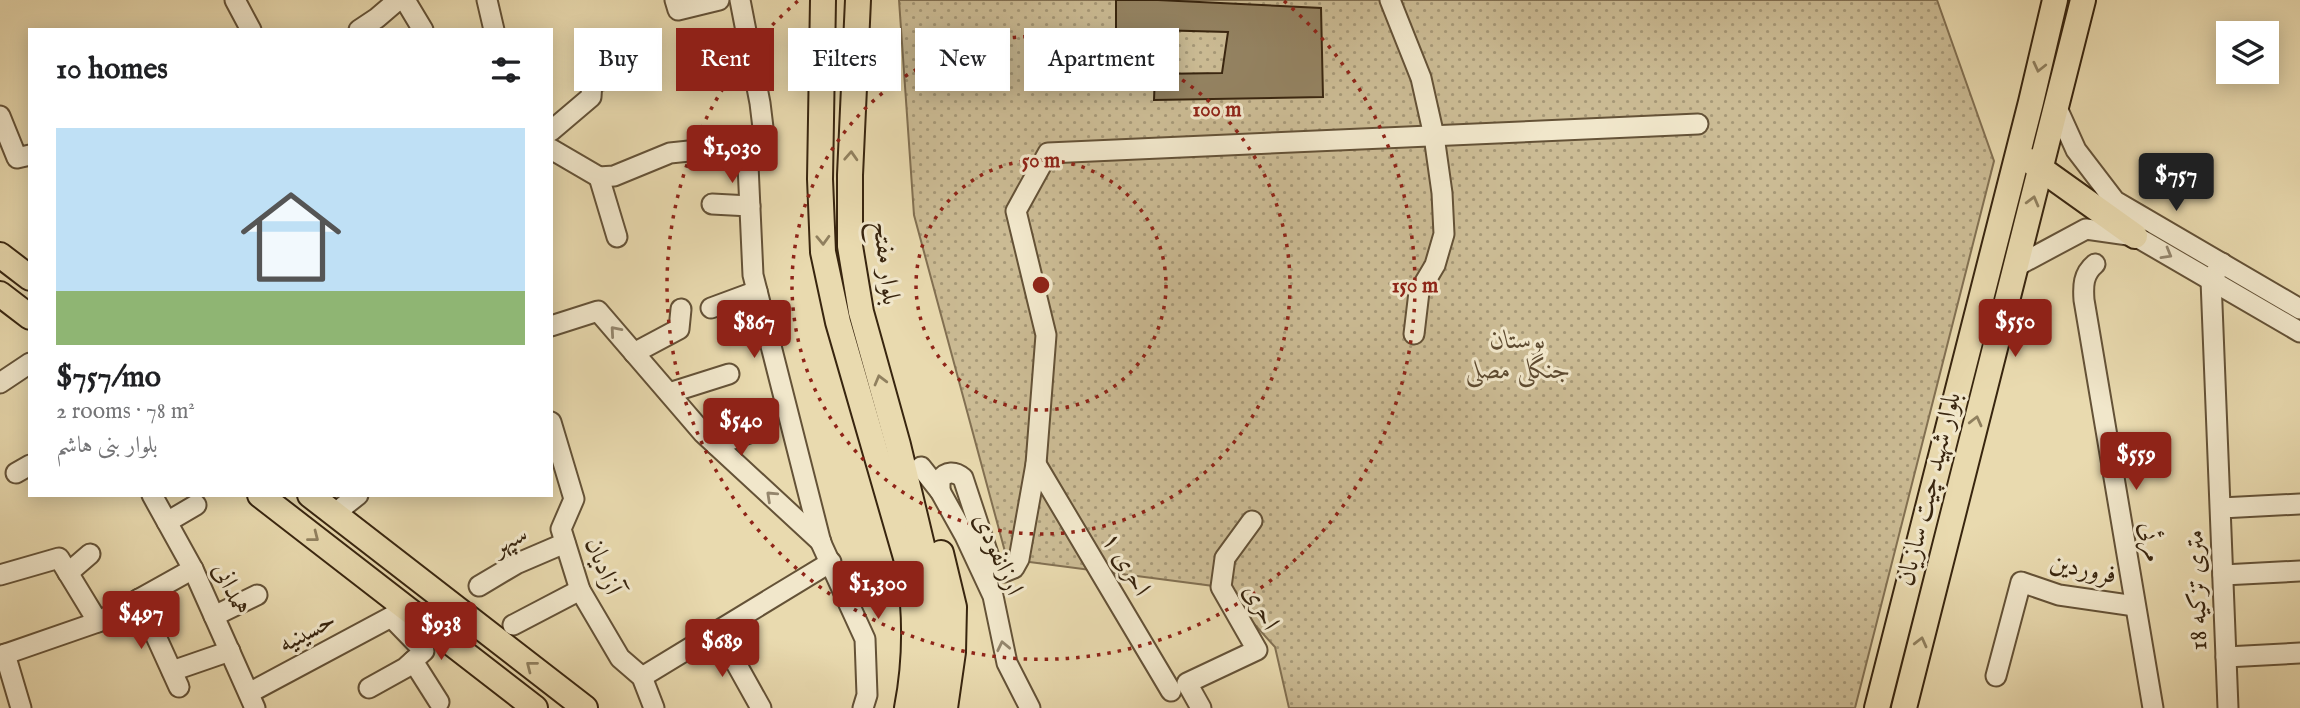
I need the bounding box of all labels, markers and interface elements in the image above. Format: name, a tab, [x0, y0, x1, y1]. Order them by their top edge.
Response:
map controls	[2216, 21, 2279, 84]
button: layers	[2216, 21, 2279, 84]
chip: Buy	[574, 28, 662, 91]
chip: Rent	[676, 28, 774, 91]
chip: Filters	[788, 28, 901, 91]
chip: New	[915, 28, 1010, 91]
chip: Apartment	[1024, 28, 1179, 91]
text: 10 homes	[56, 51, 168, 89]
icon: filters	[487, 51, 525, 89]
one-way arrow	[2033, 60, 2048, 72]
text: 100 m	[1192, 97, 1242, 124]
pin: $1,030	[675, 125, 789, 185]
text: $1,030	[703, 133, 761, 162]
text: 50 m	[1022, 148, 1061, 175]
one-way arrow	[844, 150, 859, 161]
pin: $757	[2135, 154, 2217, 213]
text: $757	[2155, 161, 2197, 190]
icon: home	[228, 174, 354, 300]
one-way arrow	[2025, 195, 2039, 207]
street label: بلوار مفتح	[859, 219, 908, 308]
one-way arrow	[815, 234, 830, 245]
one-way arrow	[2159, 246, 2172, 259]
centre of rings	[1029, 273, 1053, 297]
text: 150 m	[1392, 273, 1439, 300]
pin: $867	[713, 300, 795, 360]
pin: $550	[1974, 300, 2056, 359]
text: $550	[1995, 307, 2035, 336]
text: $867	[733, 308, 775, 337]
park label: بوستان جنگلی مصلی	[1465, 324, 1571, 388]
one-way arrow	[611, 327, 623, 340]
text: $757/mo	[56, 359, 161, 397]
one-way arrow	[874, 374, 888, 386]
street label: بلوار شهید چیت سازیان	[1889, 389, 1969, 589]
text: 2 rooms · 78 m²	[56, 397, 195, 426]
pin: $540	[700, 398, 782, 458]
text: $540	[719, 406, 763, 435]
one-way arrow	[1968, 415, 1982, 427]
text: بلوار بنی هاشم	[56, 431, 158, 460]
pin: $559	[2095, 433, 2177, 492]
text: $559	[2116, 440, 2156, 469]
one-way arrow	[766, 492, 779, 505]
street label: ارزانفودی	[965, 507, 1031, 601]
street label: سپهر	[484, 517, 533, 564]
street label: مرئی	[2132, 519, 2170, 565]
street label: احری ۱	[1094, 526, 1158, 602]
one-way arrow	[307, 528, 319, 541]
street label: 18 متری تزکیه	[2178, 529, 2216, 651]
street label: آزادیان	[577, 532, 630, 602]
street label: فروردین	[2047, 546, 2119, 592]
street label: همدانی	[205, 557, 257, 621]
pin: $1,300	[821, 562, 935, 621]
text: $1,300	[849, 569, 907, 598]
street label: احری	[1235, 578, 1287, 636]
pin: $497	[100, 592, 182, 651]
text: $497	[119, 599, 163, 628]
pin: $938	[400, 602, 482, 662]
street label: حسینیه	[272, 603, 342, 661]
text: $938	[421, 610, 461, 639]
pin: $689	[681, 620, 763, 679]
text: $689	[701, 627, 743, 656]
one-way arrow	[1913, 636, 1927, 648]
one-way arrow	[997, 640, 1012, 652]
one-way arrow	[527, 662, 539, 675]

